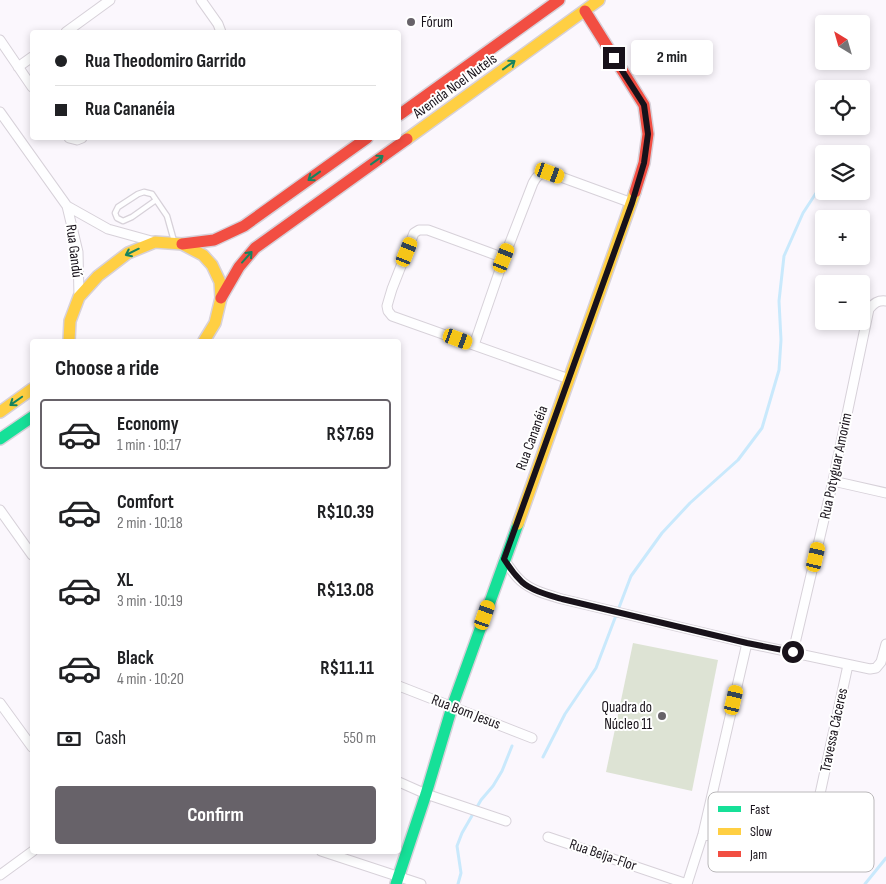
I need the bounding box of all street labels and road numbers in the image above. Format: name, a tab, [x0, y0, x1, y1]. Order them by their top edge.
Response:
street label: Avenida Noel Nutels	[408, 49, 501, 123]
street label: Rua Gandú	[61, 223, 87, 279]
street label: Rua Cananéia	[512, 403, 553, 473]
street label: Rua Potyguar Amorim	[815, 411, 857, 521]
street label: Travessa Cáceres	[816, 686, 852, 774]
street label: Rua Bom Jesus	[429, 690, 503, 734]
street label: Rua Beija-Flor	[567, 835, 640, 876]

